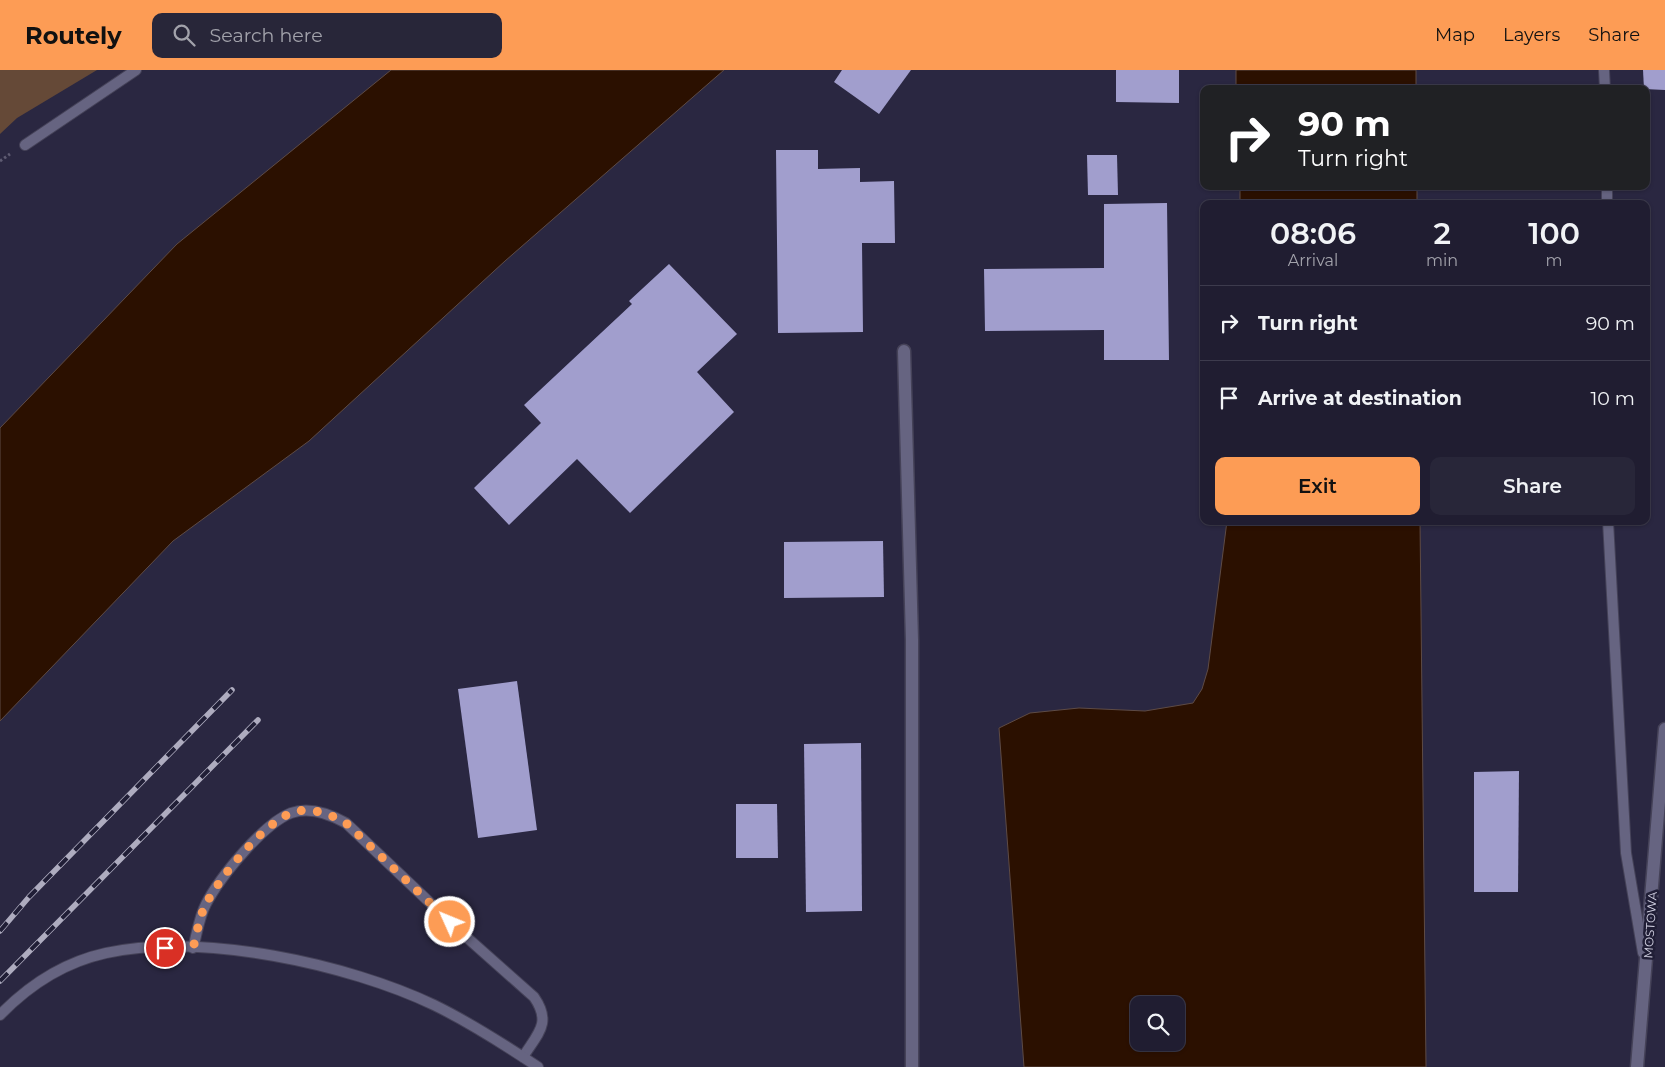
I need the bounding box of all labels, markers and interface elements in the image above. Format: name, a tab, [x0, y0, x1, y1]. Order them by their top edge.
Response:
search box	[152, 13, 502, 58]
text: Routely	[25, 21, 122, 50]
icon: search	[170, 21, 198, 49]
text: Search here	[210, 24, 323, 47]
text: Map	[1435, 24, 1475, 46]
text: Layers	[1503, 24, 1560, 46]
text: Share	[1588, 24, 1640, 46]
text: 90 m	[1298, 102, 1391, 145]
icon: right	[1215, 105, 1280, 170]
text: Turn right	[1298, 145, 1408, 172]
text: 08:06	[1270, 215, 1356, 252]
text: 2	[1433, 215, 1451, 252]
text: 100	[1528, 215, 1580, 252]
text: Arrival	[1288, 251, 1338, 270]
text: min	[1426, 251, 1458, 270]
text: m	[1546, 251, 1563, 270]
icon: right	[1215, 309, 1243, 337]
text: Turn right	[1258, 312, 1358, 335]
text: 90 m	[1586, 312, 1635, 335]
icon: arrive	[1215, 384, 1243, 412]
text: Arrive at destination	[1258, 387, 1462, 410]
text: 10 m	[1590, 387, 1635, 410]
button: Exit	[1215, 457, 1420, 515]
button: Share	[1430, 457, 1635, 515]
street label: MOSTOWA	[1640, 891, 1660, 959]
position arrow	[423, 895, 475, 947]
pin	[144, 927, 186, 969]
icon: arrive	[151, 934, 179, 962]
map controls	[1130, 996, 1185, 1051]
button: search	[1130, 996, 1185, 1051]

